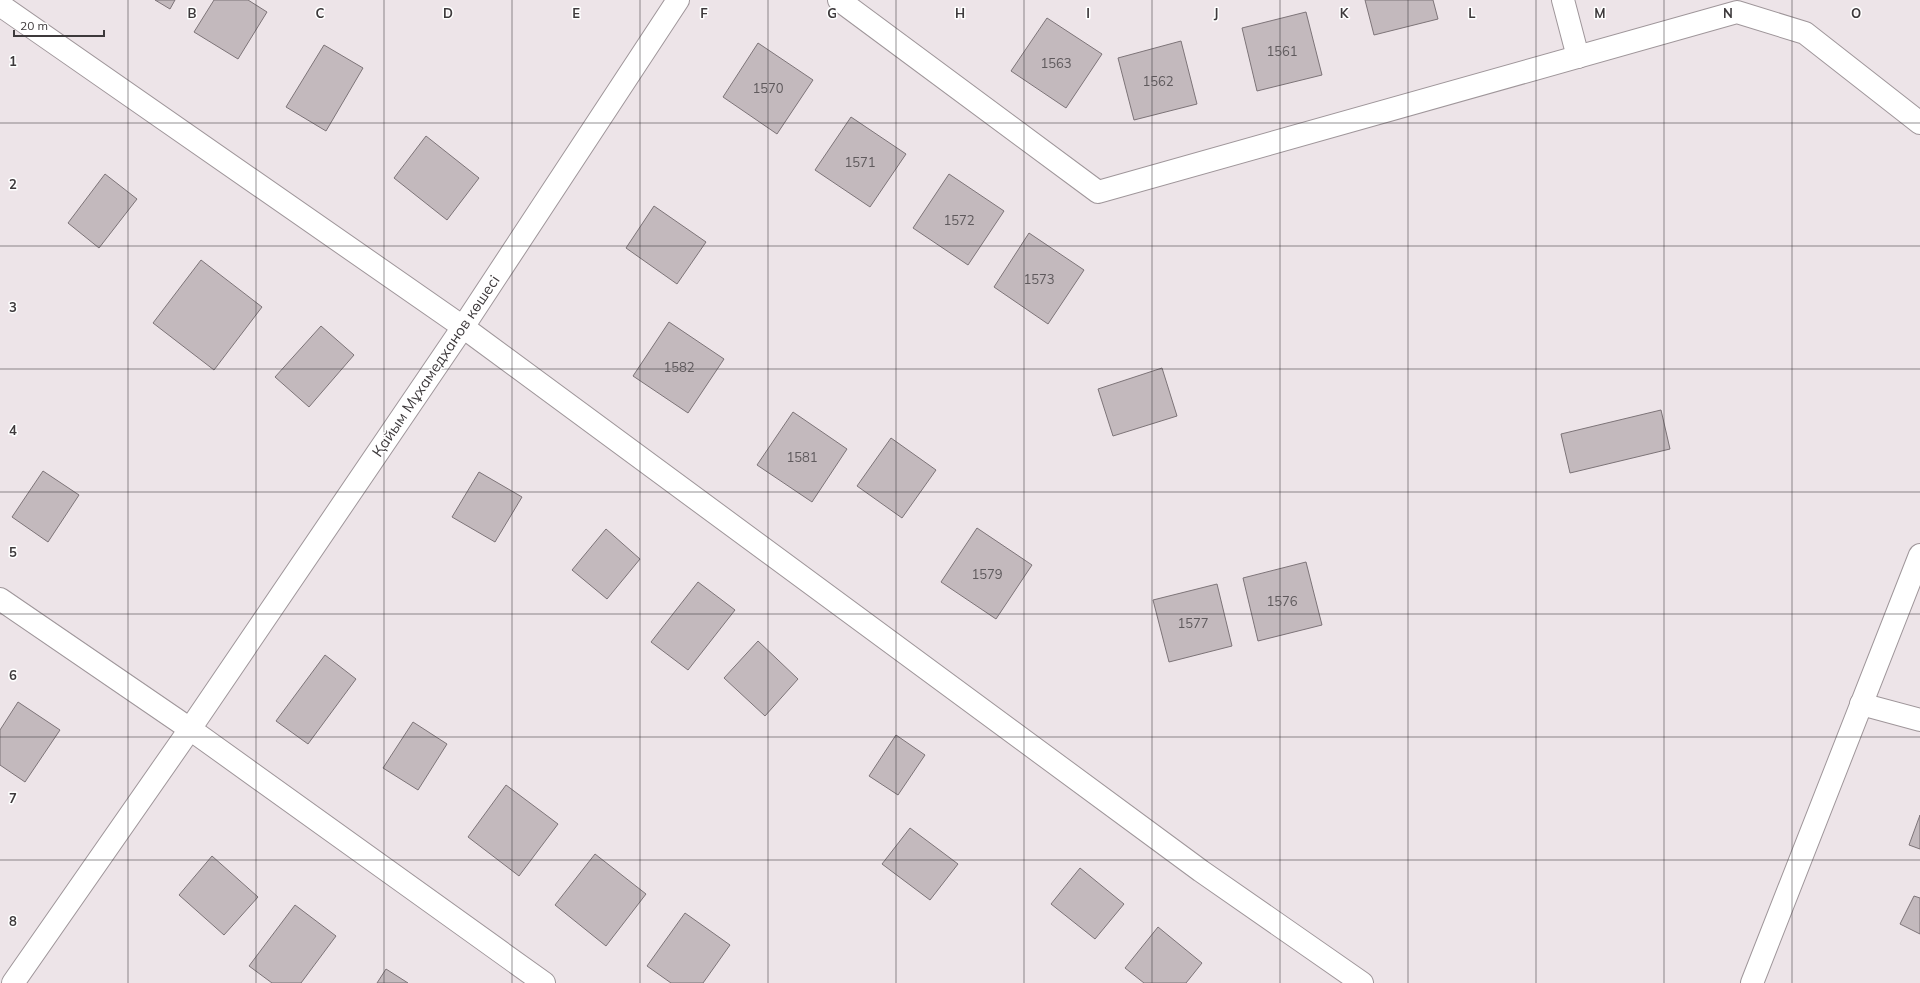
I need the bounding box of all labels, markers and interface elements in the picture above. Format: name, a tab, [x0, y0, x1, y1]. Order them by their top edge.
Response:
text: B	[188, 5, 197, 21]
text: C	[316, 5, 325, 21]
text: D	[443, 5, 453, 21]
text: E	[572, 5, 580, 21]
text: F	[700, 5, 708, 21]
text: G	[827, 5, 837, 21]
text: H	[955, 5, 965, 21]
text: I	[1086, 5, 1090, 21]
text: J	[1214, 5, 1218, 21]
text: K	[1340, 5, 1350, 21]
text: L	[1468, 5, 1476, 21]
text: M	[1594, 5, 1606, 21]
text: N	[1723, 5, 1733, 21]
text: O	[1851, 5, 1861, 21]
scale bar	[14, 12, 104, 38]
text: 20 m	[20, 18, 48, 33]
house number: 1561	[1266, 43, 1298, 59]
text: 1	[9, 53, 17, 69]
house number: 1563	[1040, 55, 1072, 71]
house number: 1562	[1142, 73, 1174, 89]
house number: 1570	[752, 80, 784, 96]
house number: 1571	[844, 154, 876, 170]
text: 2	[9, 176, 17, 192]
house number: 1572	[943, 212, 975, 228]
street label: Қайым Мұхамедханов көшесі	[368, 271, 504, 460]
house number: 1573	[1023, 271, 1055, 287]
text: 3	[9, 299, 17, 315]
house number: 1582	[663, 359, 695, 375]
text: 4	[9, 422, 17, 438]
house number: 1581	[786, 449, 818, 465]
text: 5	[9, 544, 17, 560]
house number: 1579	[971, 566, 1003, 582]
house number: 1576	[1266, 593, 1298, 609]
house number: 1577	[1177, 615, 1209, 631]
text: 6	[9, 667, 17, 683]
text: 7	[9, 790, 17, 806]
text: 8	[9, 913, 17, 929]

